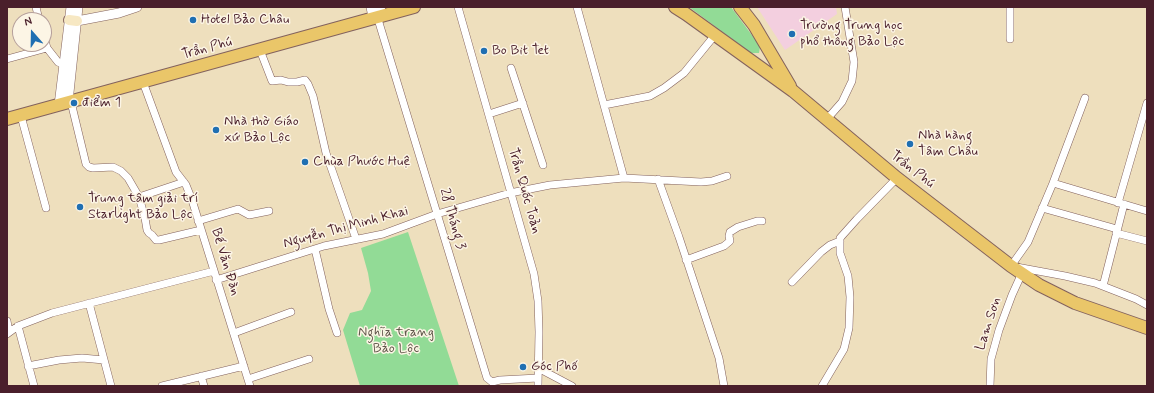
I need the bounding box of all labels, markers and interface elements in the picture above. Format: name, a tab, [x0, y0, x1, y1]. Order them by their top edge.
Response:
north arrow	[12, 12, 52, 52]
place label: Hotel Bảo Châu	[201, 12, 289, 28]
text: N	[22, 14, 34, 29]
marker: Hotel Bảo Châu	[188, 15, 198, 25]
place label: Trường Trung học phổ thông Bảo Lộc	[800, 18, 904, 50]
marker: Trường Trung học phổ thông Bảo Lộc	[787, 29, 797, 39]
street label: Trần Phú	[180, 34, 234, 64]
place label: Bo Bit Tet	[492, 43, 549, 59]
marker: Bo Bit Tet	[479, 46, 489, 56]
place label: điểm 1	[82, 95, 121, 111]
marker: điểm 1	[69, 98, 79, 108]
place label: Nhà thờ Giáo xứ Bảo Lộc	[224, 114, 299, 146]
marker: Nhà thờ Giáo xứ Bảo Lộc	[211, 125, 221, 135]
place label: Nhà hàng Tâm Châu	[918, 128, 978, 160]
marker: Nhà hàng Tâm Châu	[905, 139, 915, 149]
street label: Trần Quốc Toản	[504, 146, 544, 236]
street label: Trần Phú	[887, 148, 937, 192]
place label: Chùa Phước Huệ	[313, 154, 410, 170]
marker: Chùa Phước Huệ	[300, 157, 310, 167]
street label: 28 Tháng 3	[435, 186, 469, 252]
place label: Trung tâm giải trí Starlight Bảo Lộc	[88, 191, 199, 224]
marker: Trung tâm giải trí Starlight Bảo Lộc	[75, 202, 85, 212]
street label: Nguyễn Thị Minh Khai	[282, 203, 410, 253]
street label: Bế Văn Đàn	[207, 226, 243, 298]
street label: Lam Sơn	[973, 295, 1005, 353]
park label: Nghĩa trang Bảo Lộc	[358, 325, 434, 358]
place label: Góc Phố	[531, 359, 578, 375]
marker: Góc Phố	[518, 362, 528, 372]

